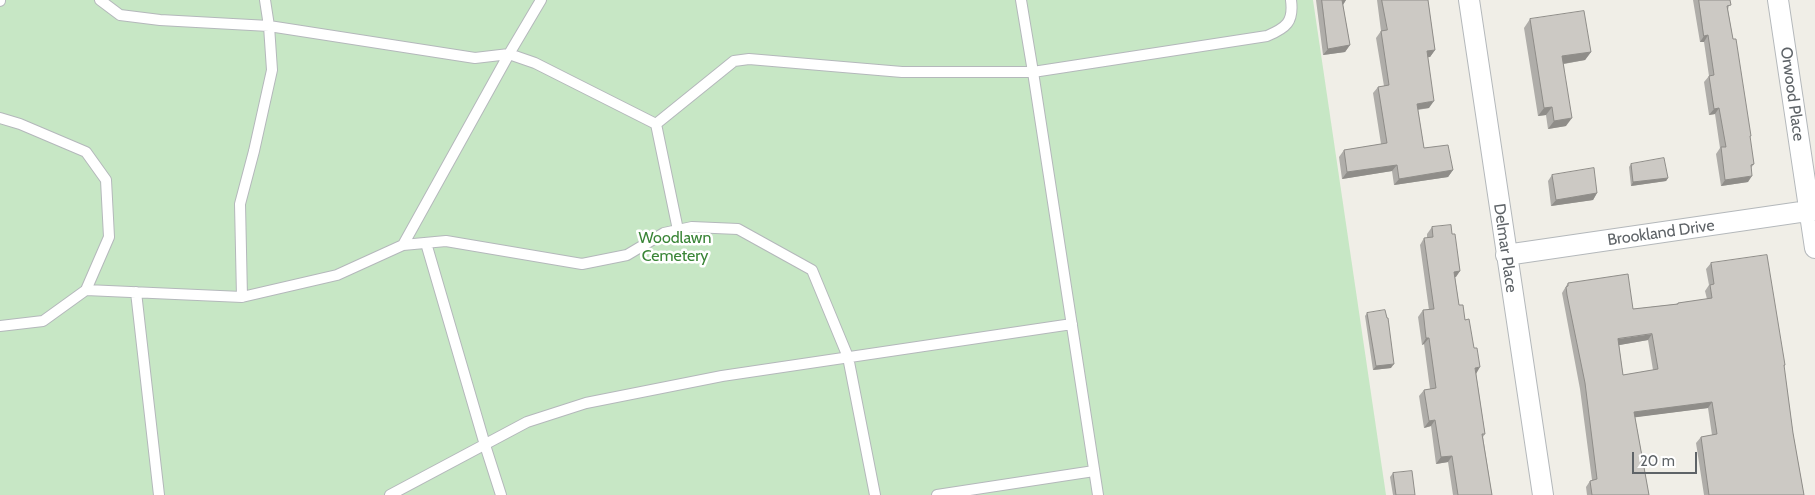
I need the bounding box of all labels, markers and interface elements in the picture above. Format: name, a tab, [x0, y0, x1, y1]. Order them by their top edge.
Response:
street label: Orwood Place	[1776, 46, 1808, 142]
street label: Delmar Place	[1489, 202, 1521, 294]
street label: Brookland Drive	[1606, 216, 1716, 250]
park label: Woodlawn Cemetery	[639, 228, 711, 266]
scale bar	[1635, 442, 1700, 474]
text: 20 m	[1640, 452, 1675, 470]

